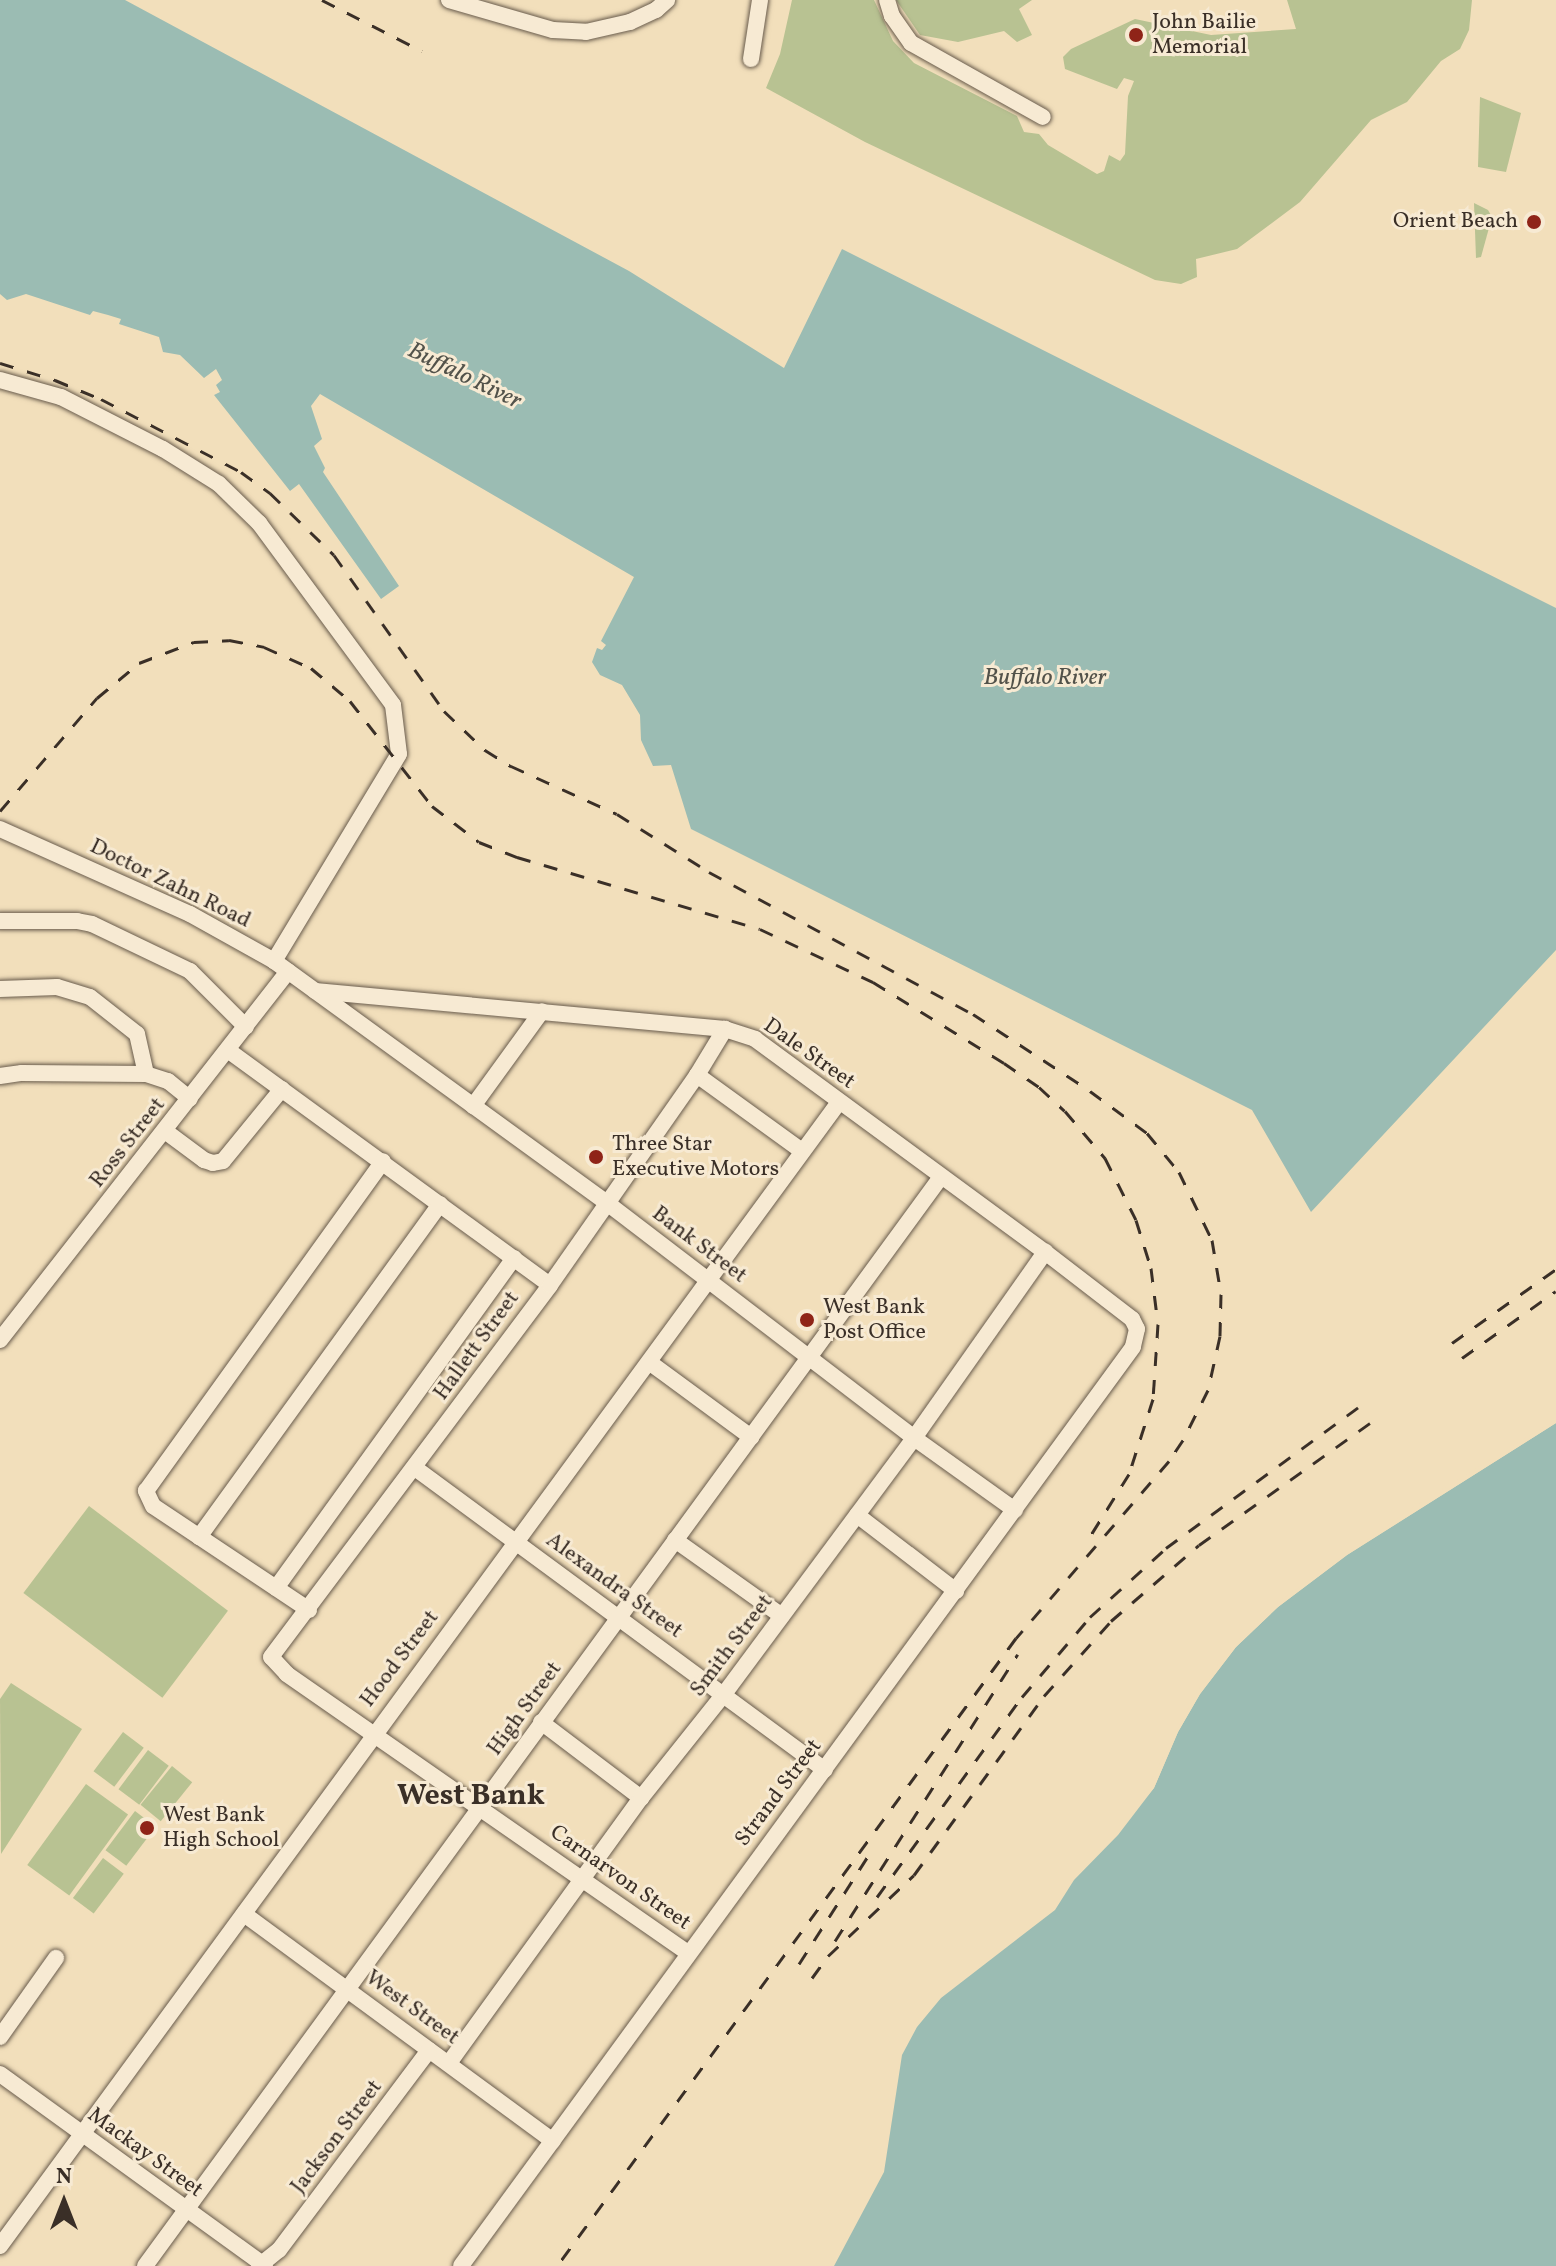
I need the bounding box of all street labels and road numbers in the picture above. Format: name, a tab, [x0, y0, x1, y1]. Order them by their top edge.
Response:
street label: Doctor Zahn Road	[85, 834, 255, 934]
street label: Dale Street	[758, 1013, 860, 1095]
street label: Ross Street	[85, 1093, 171, 1193]
street label: Bank Street	[646, 1201, 752, 1289]
street label: Hallett Street	[429, 1286, 525, 1406]
street label: Alexandra Street	[540, 1528, 688, 1644]
street label: Smith Street	[685, 1590, 779, 1702]
street label: Hood Street	[355, 1605, 445, 1713]
street label: High Street	[482, 1657, 568, 1761]
street label: Strand Street	[730, 1734, 828, 1852]
street label: Carnarvon Street	[544, 1820, 696, 1936]
street label: West Street	[360, 1965, 464, 2051]
street label: Jackson Street	[286, 2075, 388, 2199]
street label: Mackay Street	[82, 2102, 208, 2204]

